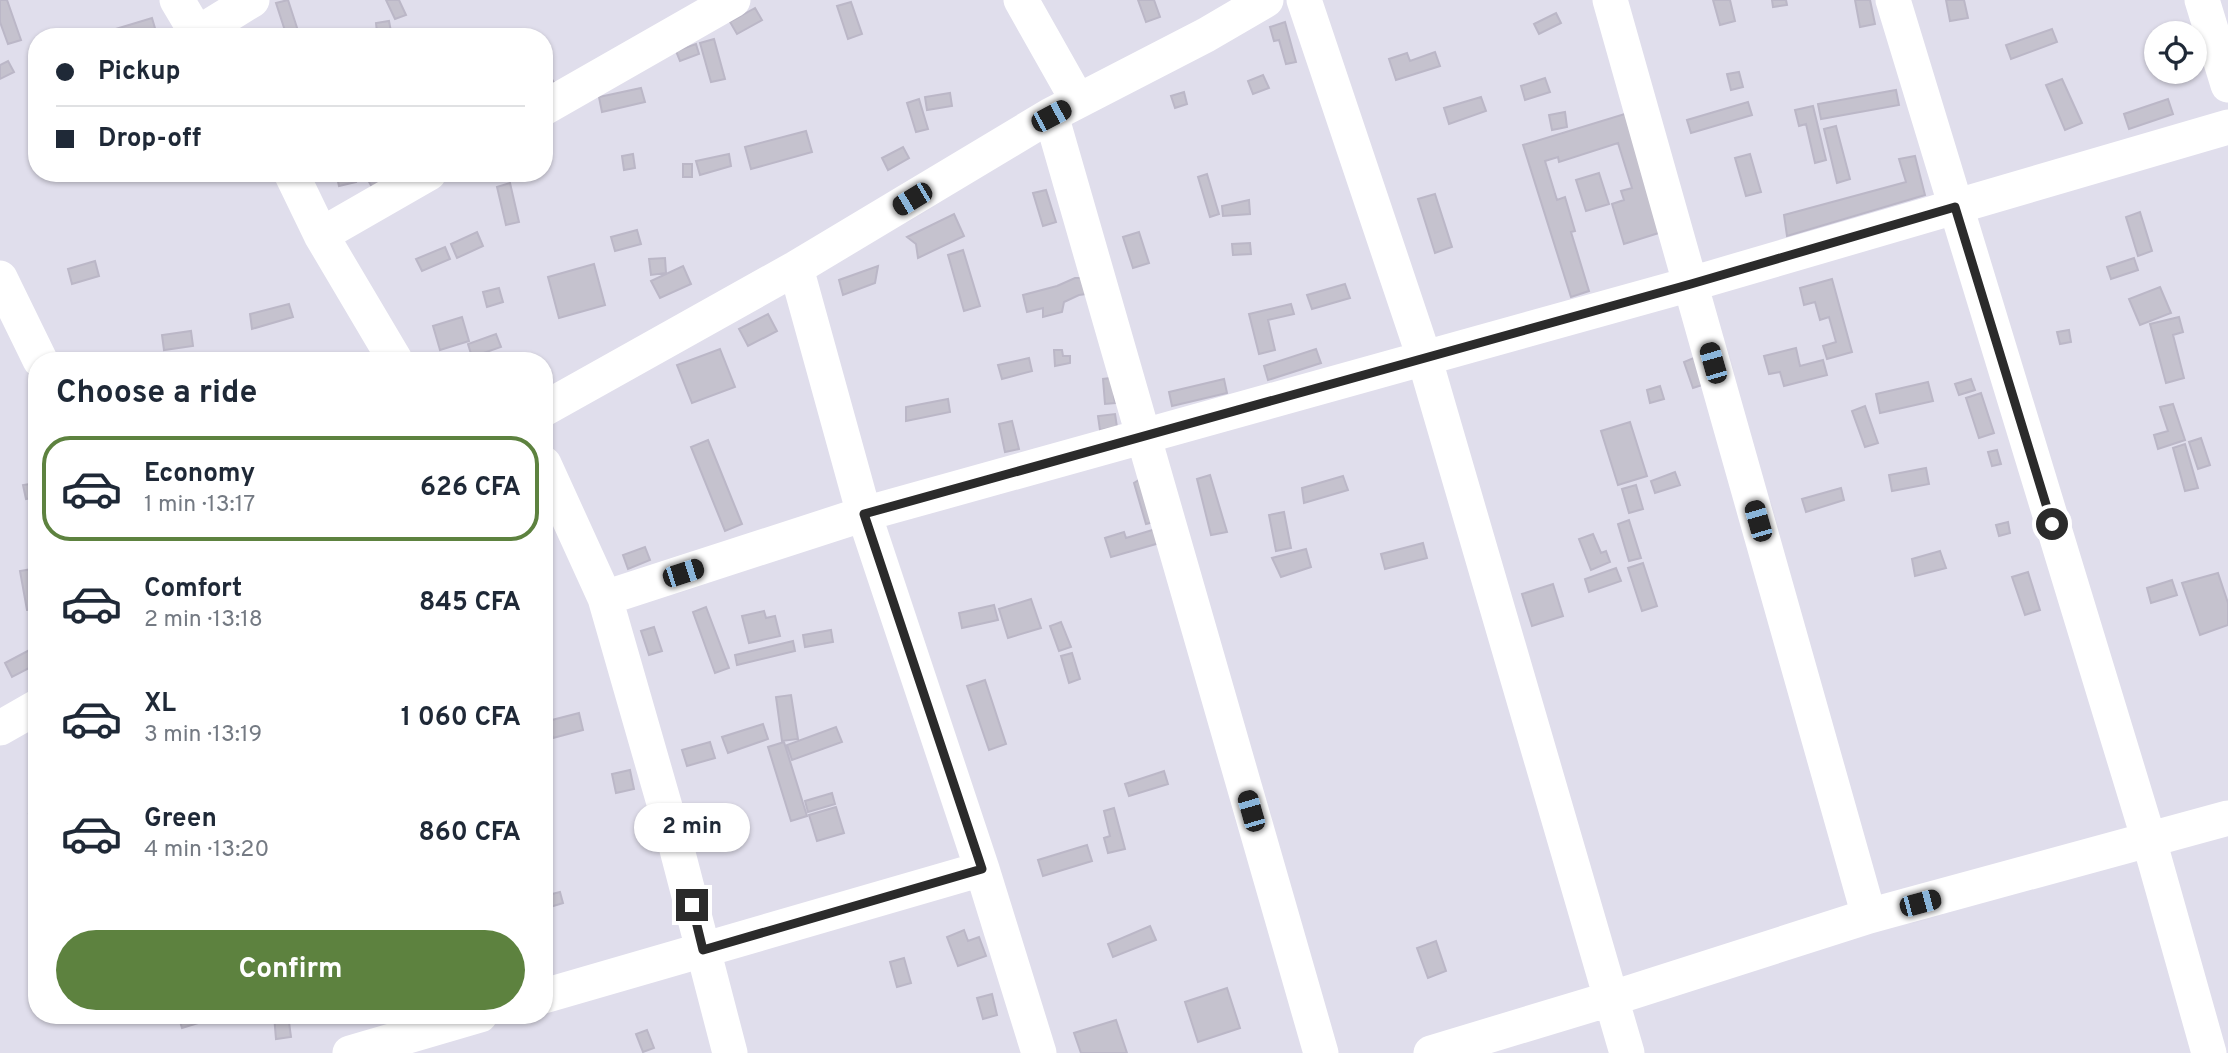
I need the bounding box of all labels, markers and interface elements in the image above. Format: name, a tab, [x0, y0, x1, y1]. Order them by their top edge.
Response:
map controls	[2144, 21, 2207, 84]
button: locate	[2144, 21, 2207, 84]
text: Pickup	[98, 56, 181, 89]
car	[1028, 97, 1075, 135]
text: Drop-off	[98, 123, 201, 156]
car	[889, 179, 936, 219]
car	[1698, 340, 1729, 386]
text: Choose a ride	[56, 374, 257, 414]
icon: car	[60, 457, 123, 520]
text: Economy	[144, 458, 255, 491]
text: 626 CFA	[420, 472, 521, 505]
text: 1 min · 13:17	[144, 491, 255, 520]
car	[1743, 498, 1774, 544]
route start	[2036, 508, 2068, 540]
car	[660, 557, 707, 589]
icon: car	[60, 572, 123, 635]
text: Comfort	[144, 573, 242, 606]
text: 845 CFA	[419, 587, 521, 620]
text: 2 min · 13:18	[144, 606, 263, 635]
icon: car	[60, 687, 123, 750]
text: XL	[144, 688, 176, 721]
text: 1 060 CFA	[401, 702, 521, 735]
text: 3 min · 13:19	[144, 721, 262, 750]
car	[1236, 788, 1267, 834]
icon: car	[60, 802, 123, 865]
text: Green	[144, 803, 217, 836]
callout: 2 min	[634, 804, 750, 852]
text: 2 min	[662, 813, 722, 842]
text: 860 CFA	[418, 817, 521, 850]
text: 4 min · 13:20	[144, 836, 269, 865]
car	[1897, 887, 1944, 919]
route end	[676, 889, 708, 921]
button: Confirm	[56, 930, 525, 1010]

